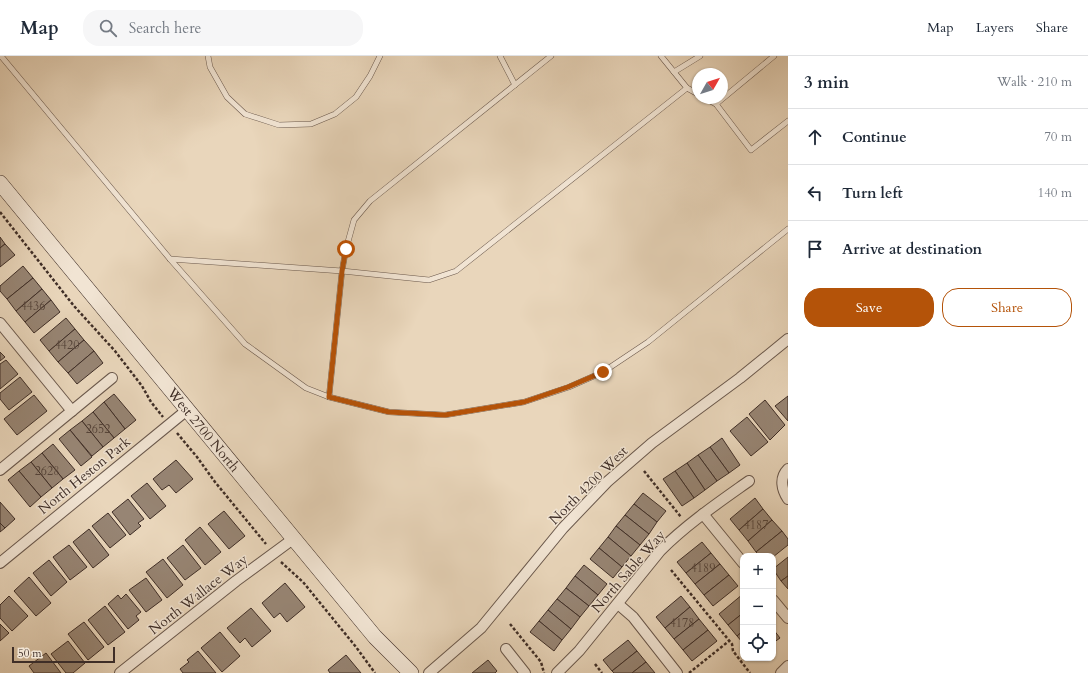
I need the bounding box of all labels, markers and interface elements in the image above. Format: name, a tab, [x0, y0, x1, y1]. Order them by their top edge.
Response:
search box	[83, 10, 363, 46]
text: Map	[20, 15, 59, 41]
icon: search	[97, 17, 119, 39]
text: Search here	[129, 18, 201, 38]
text: Map	[927, 18, 954, 37]
text: Layers	[976, 18, 1014, 37]
text: Share	[1036, 18, 1068, 37]
north arrow	[692, 68, 728, 104]
text: 3 min	[804, 71, 849, 94]
text: Walk · 210 m	[997, 73, 1072, 91]
icon: ahead	[804, 126, 826, 148]
text: Continue	[842, 127, 907, 147]
text: 70 m	[1044, 128, 1072, 146]
icon: left	[804, 182, 826, 204]
text: Turn left	[842, 183, 903, 203]
text: 140 m	[1038, 184, 1072, 202]
icon: arrive	[804, 238, 826, 260]
text: Arrive at destination	[842, 239, 982, 259]
route start	[337, 240, 355, 258]
button: Save	[804, 288, 934, 327]
button: Share	[942, 288, 1072, 327]
house number: 4436	[21, 298, 45, 314]
house number: 4420	[55, 337, 79, 353]
route end	[594, 363, 612, 381]
street label: West 2700 North	[162, 383, 244, 476]
house number: 2652	[86, 421, 110, 437]
street label: North Heston Park	[34, 432, 135, 519]
street label: North 4200 West	[545, 442, 632, 529]
house number: 2628	[35, 463, 59, 479]
house number: 4187	[744, 517, 768, 533]
street label: North Sable Way	[587, 526, 670, 617]
street label: North Wallace Way	[145, 549, 252, 639]
map controls	[740, 553, 776, 661]
button: +	[740, 553, 776, 589]
house number: 4189	[691, 560, 715, 576]
button: −	[740, 589, 776, 625]
house number: 4178	[670, 615, 694, 631]
button: locate	[740, 625, 776, 661]
scale bar	[12, 645, 115, 664]
text: 50 m	[18, 646, 42, 661]

